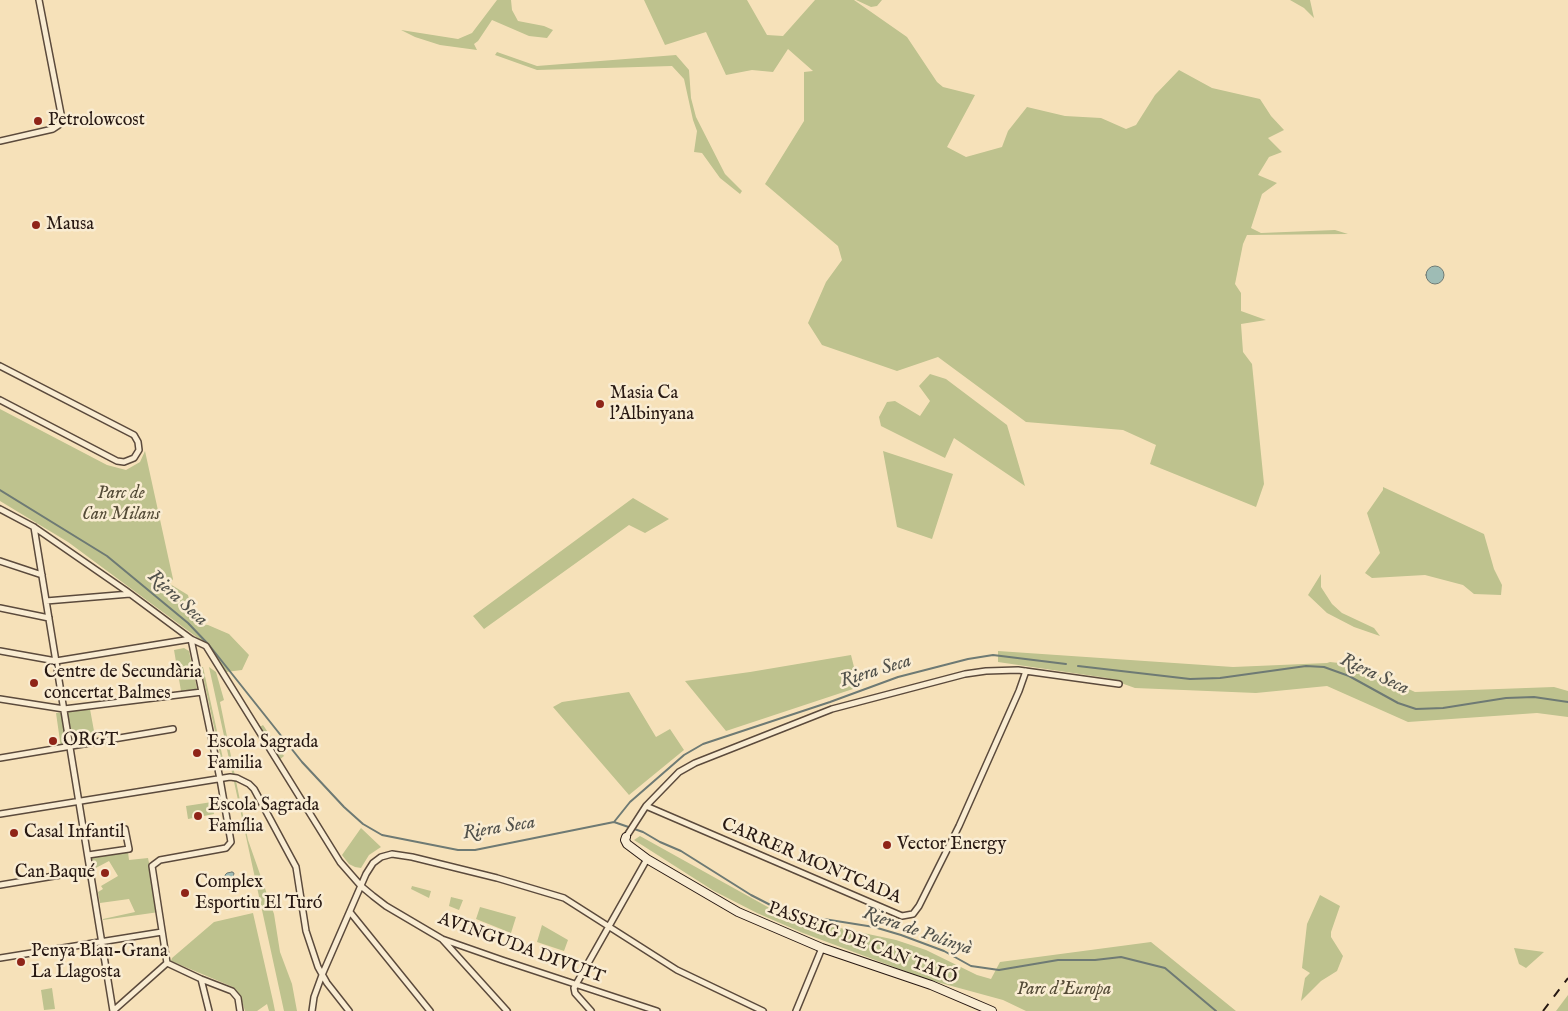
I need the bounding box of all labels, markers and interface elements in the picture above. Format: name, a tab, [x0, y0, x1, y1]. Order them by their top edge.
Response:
place label: Petrolowcost	[48, 110, 145, 132]
marker: Petrolowcost	[32, 115, 44, 127]
place label: Mausa	[46, 214, 94, 236]
marker: Mausa	[30, 219, 42, 231]
place label: Masia Ca l'Albinyana	[610, 383, 694, 426]
marker: Masia Ca l'Albinyana	[594, 398, 606, 410]
park label: Parc de Can Milans	[82, 483, 160, 526]
water label: Riera Seca	[142, 566, 212, 632]
water label: Riera Seca	[1336, 649, 1412, 701]
water label: Riera Seca	[838, 650, 914, 694]
place label: Centre de Secundària concertat Balmes	[44, 662, 202, 704]
marker: Centre de Secundària concertat Balmes	[28, 677, 40, 689]
place label: ORGT	[63, 730, 118, 752]
place label: Escola Sagrada Familia	[207, 732, 318, 774]
marker: ORGT	[47, 735, 59, 747]
marker: Escola Sagrada Familia	[191, 747, 203, 759]
place label: Escola Sagrada Família	[208, 795, 319, 838]
marker: Escola Sagrada Família	[192, 810, 204, 822]
water label: Riera Seca	[461, 812, 537, 846]
street label: CARRER MONTCADA	[718, 814, 904, 910]
place label: Casal Infantil	[24, 822, 125, 844]
marker: Casal Infantil	[8, 827, 20, 839]
place label: Vector Energy	[897, 834, 1006, 856]
marker: Vector Energy	[881, 839, 893, 851]
place label: Can Baqué	[15, 862, 95, 884]
marker: Can Baqué	[99, 867, 111, 879]
place label: Complex Esportiu El Turó	[195, 872, 322, 914]
marker: Complex Esportiu El Turó	[179, 887, 191, 899]
street label: PASSEIG DE CAN TAIÓ	[764, 898, 960, 990]
water label: Riera de Polinyà	[859, 903, 975, 961]
street label: AVINGUDA DIVUIT	[435, 909, 607, 989]
place label: Penya Blau-Grana La Llagosta	[31, 941, 168, 984]
marker: Penya Blau-Grana La Llagosta	[15, 956, 27, 968]
park label: Parc d'Europa	[1017, 979, 1111, 1001]

